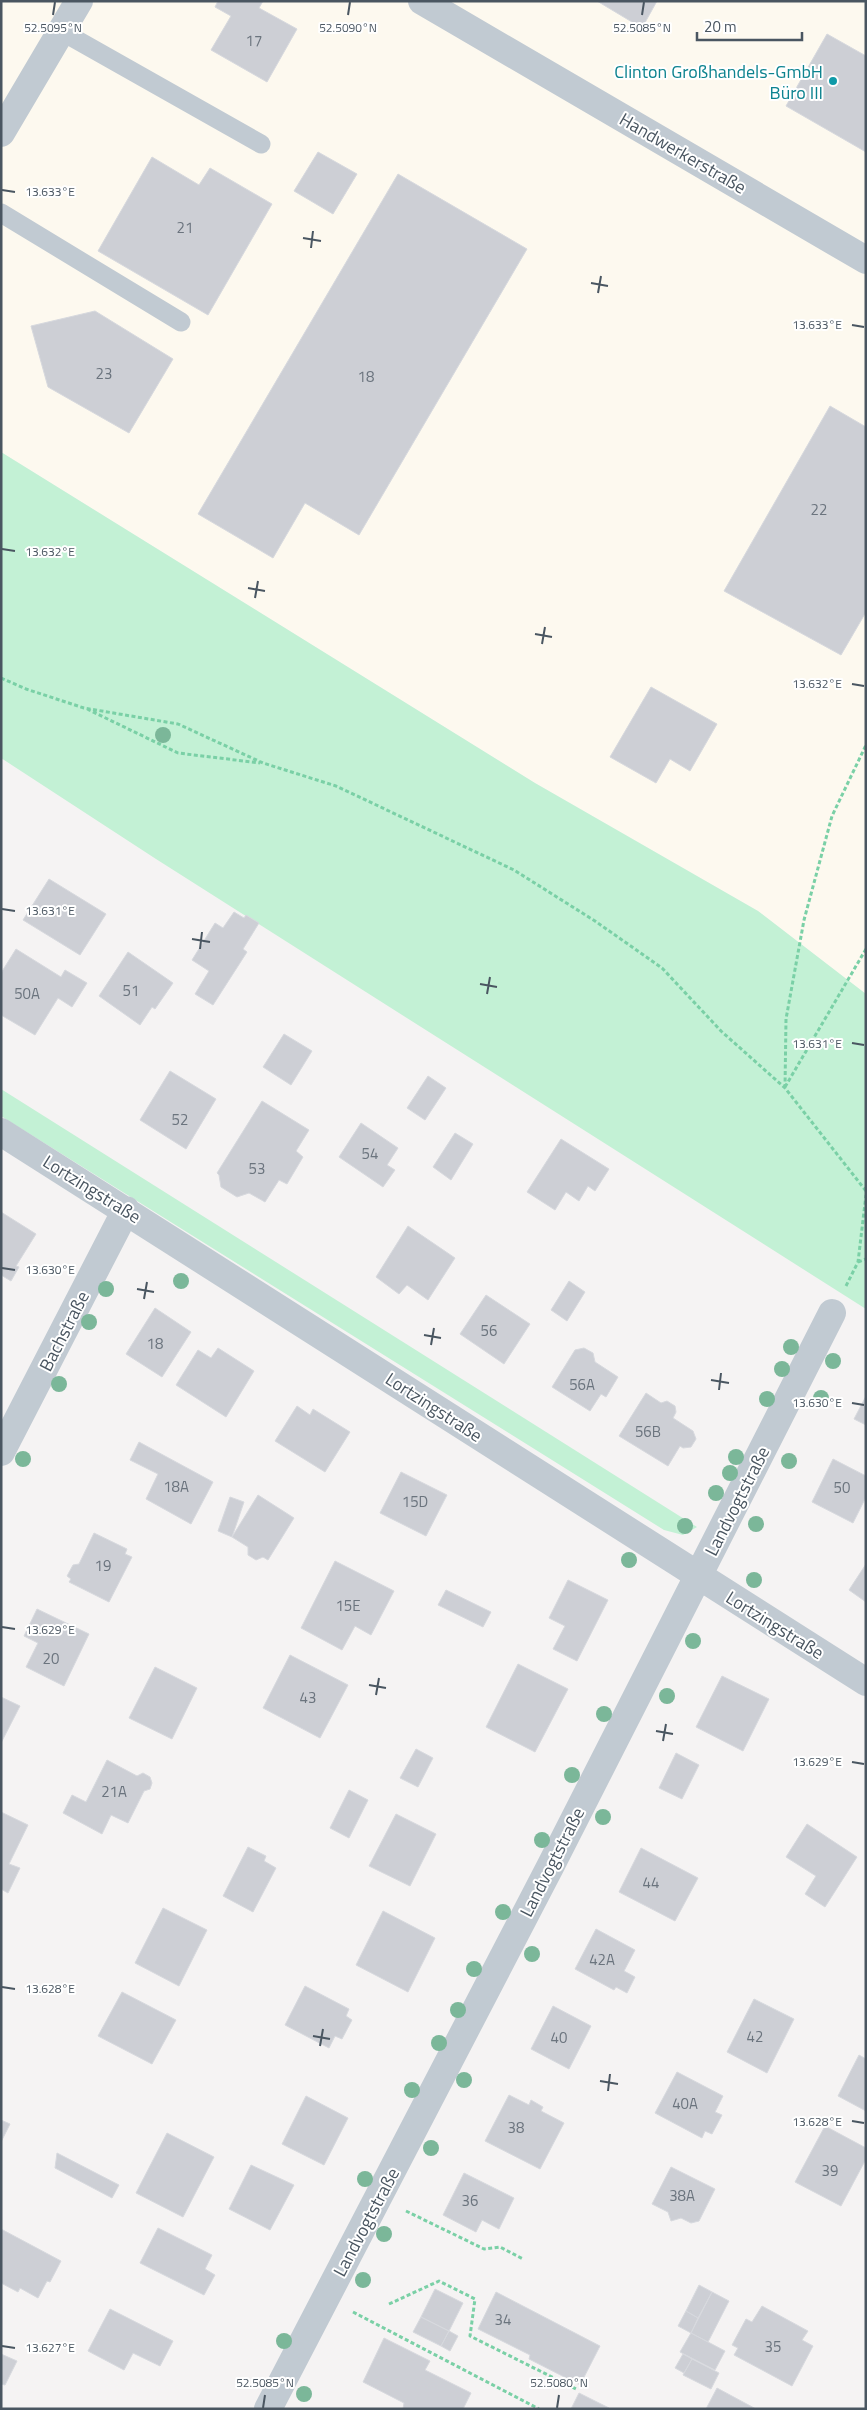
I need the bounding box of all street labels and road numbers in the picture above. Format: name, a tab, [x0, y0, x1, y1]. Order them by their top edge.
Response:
street label: Handwerkerstraße	[615, 106, 751, 200]
street label: Lortzingstraße	[38, 1148, 146, 1230]
street label: Bachstraße	[32, 1286, 96, 1376]
street label: Lortzingstraße	[380, 1365, 488, 1449]
street label: Landvogtstraße	[698, 1442, 776, 1560]
street label: Lortzingstraße	[721, 1584, 829, 1666]
street label: Landvogtstraße	[513, 1803, 591, 1921]
street label: Landvogtstraße	[326, 2163, 406, 2281]

